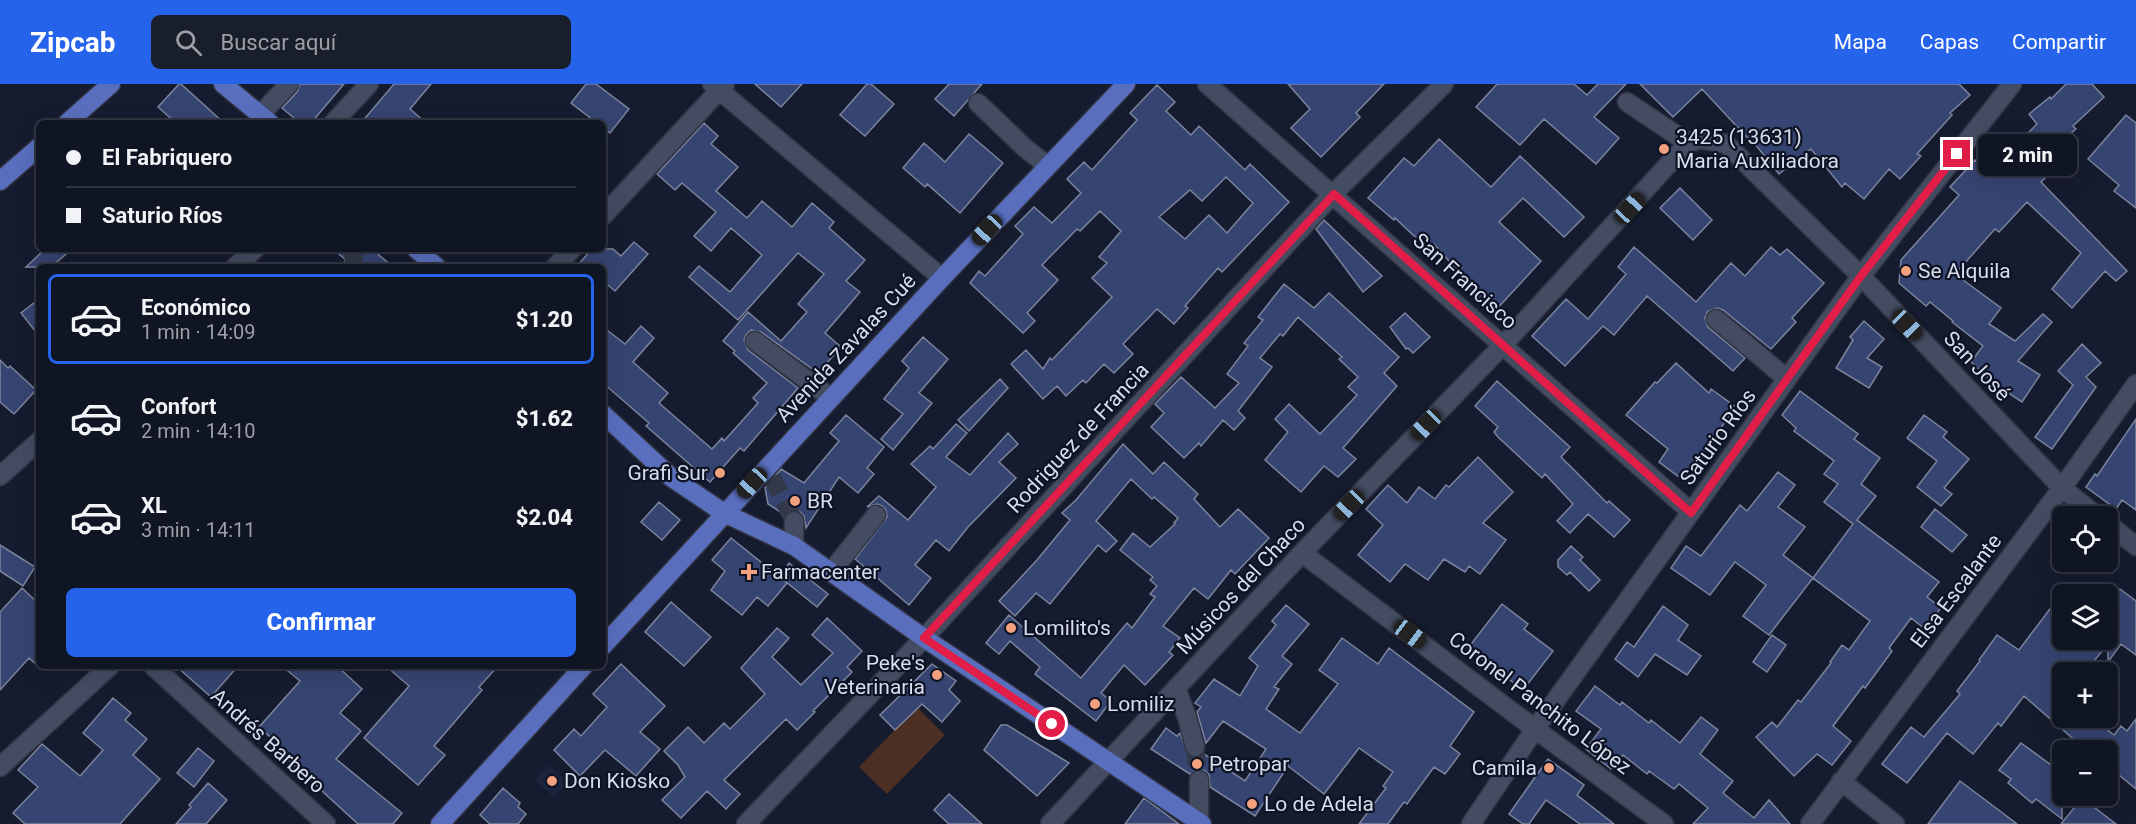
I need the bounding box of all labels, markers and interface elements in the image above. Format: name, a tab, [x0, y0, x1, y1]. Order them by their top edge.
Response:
search box	[151, 15, 571, 69]
text: Zipcab	[30, 26, 115, 59]
icon: search	[172, 26, 205, 59]
text: Buscar aquí	[220, 30, 336, 55]
text: Mapa	[1834, 30, 1887, 54]
text: Capas	[1920, 30, 1979, 54]
text: Compartir	[2012, 30, 2106, 54]
place label: 3425 (13631) Maria Auxiliadora	[1676, 125, 1839, 173]
callout: 2 min	[1978, 133, 2077, 175]
route end	[1943, 140, 1970, 167]
marker: 3425 (13631) Maria Auxiliadora	[1657, 142, 1671, 156]
text: 2 min	[2002, 143, 2053, 167]
text: El Fabriquero	[102, 145, 232, 170]
car	[1611, 189, 1649, 227]
text: Saturio Ríos	[102, 203, 223, 228]
car	[968, 211, 1006, 249]
street label: San Francisco	[1408, 228, 1522, 334]
place label: Se Alquila	[1918, 259, 2011, 283]
marker: Se Alquila	[1899, 264, 1913, 278]
street label: Avenida Zavalas Cué	[771, 269, 921, 427]
icon: car	[69, 292, 123, 346]
text: Económico	[141, 295, 251, 320]
car	[1888, 306, 1926, 344]
text: $1.20	[516, 307, 573, 332]
text: 1 min · 14:09	[141, 320, 256, 344]
street label: San José	[1939, 326, 2015, 406]
street label: Rodriguez de Francia	[1002, 358, 1154, 518]
street label: Saturio Ríos	[1675, 384, 1761, 490]
icon: car	[69, 391, 123, 445]
text: Confort	[141, 394, 216, 419]
text: $1.62	[516, 406, 573, 431]
car	[1407, 406, 1445, 444]
text: 2 min · 14:10	[141, 419, 256, 443]
place label: Grafi Sur	[628, 461, 708, 485]
car	[733, 464, 771, 502]
marker: Grafi Sur	[713, 466, 727, 480]
car	[1330, 486, 1368, 524]
place label: BR	[807, 489, 833, 513]
icon: car	[69, 490, 123, 544]
text: XL	[141, 493, 167, 518]
marker: BR	[788, 494, 802, 508]
text: $2.04	[516, 505, 573, 530]
map controls	[2052, 506, 2118, 806]
button: locate	[2052, 506, 2118, 572]
street label: Músicos del Chaco	[1172, 513, 1310, 659]
text: 3 min · 14:11	[141, 518, 256, 542]
street label: Elsa Escalante	[1906, 530, 2006, 652]
place label: Farmacenter	[761, 560, 879, 584]
marker: Farmacenter	[742, 565, 756, 579]
button: layers	[2052, 584, 2118, 650]
button: Confirmar	[66, 588, 576, 657]
place label: Lomilito's	[1023, 616, 1111, 640]
car	[1390, 616, 1430, 652]
marker: Lomilito's	[1004, 621, 1018, 635]
street label: Coronel Panchito López	[1444, 627, 1636, 779]
place label: Peke's Veterinaria	[824, 651, 925, 699]
button: +	[2052, 662, 2118, 728]
marker: Peke's Veterinaria	[930, 668, 944, 682]
street label: Andrés Barbero	[206, 684, 330, 798]
place label: Lomiliz	[1107, 692, 1174, 716]
marker: Lomiliz	[1088, 697, 1102, 711]
route start	[1038, 710, 1065, 737]
button: −	[2052, 740, 2118, 806]
place label: Petropar	[1209, 752, 1289, 776]
place label: Camila	[1472, 756, 1537, 780]
marker: Petropar	[1190, 757, 1204, 771]
marker: Camila	[1542, 761, 1556, 775]
place label: Don Kiosko	[564, 769, 670, 793]
marker: Don Kiosko	[545, 774, 559, 788]
place label: Lo de Adela	[1264, 792, 1374, 816]
marker: Lo de Adela	[1245, 797, 1259, 811]

